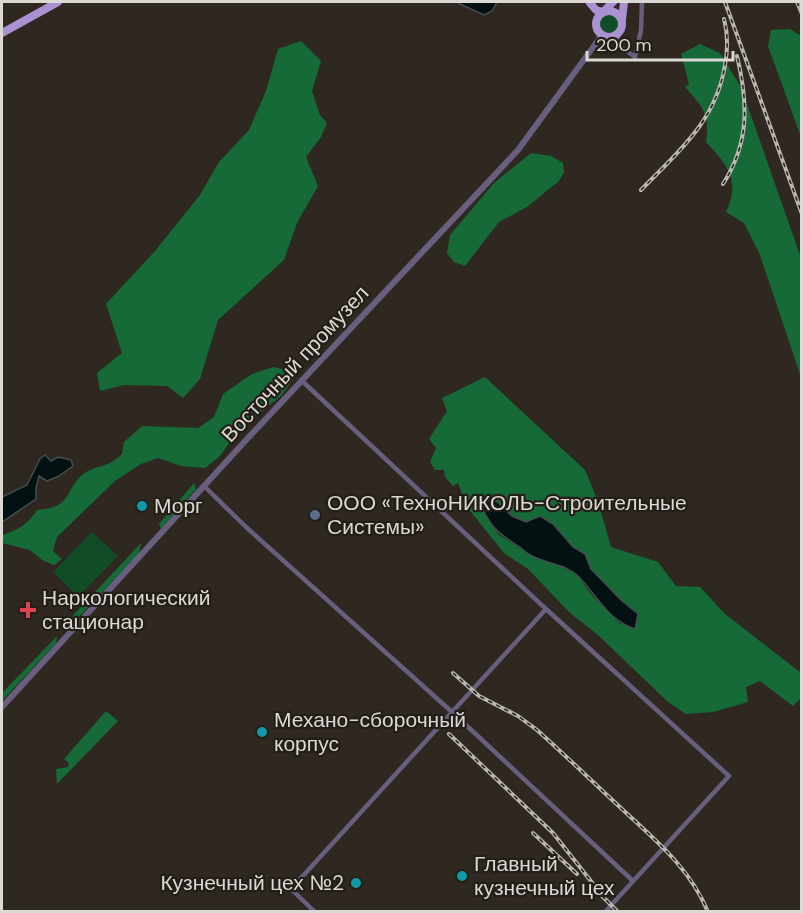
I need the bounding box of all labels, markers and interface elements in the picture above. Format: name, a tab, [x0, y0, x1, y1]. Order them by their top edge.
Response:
scale bar	[587, 24, 732, 62]
text: 200 m	[596, 33, 652, 57]
street label: Восточный промузел	[215, 280, 375, 448]
place label: ООО «ТехноНИКОЛЬ-Строительные Системы»	[327, 489, 687, 541]
place label: Морг	[154, 492, 203, 520]
marker: Морг	[135, 499, 149, 513]
marker: ООО «ТехноНИКОЛЬ-Строительные Системы»	[308, 508, 322, 522]
place label: Наркологический стационар	[42, 584, 211, 636]
marker: Наркологический стационар	[19, 601, 37, 619]
place label: Механо-сборочный корпус	[274, 706, 466, 758]
marker: Механо-сборочный корпус	[255, 725, 269, 739]
place label: Главный кузнечный цех	[474, 850, 615, 902]
place label: Кузнечный цех №2	[160, 869, 344, 897]
marker: Главный кузнечный цех	[455, 869, 469, 883]
marker: Кузнечный цех №2	[349, 876, 363, 890]

